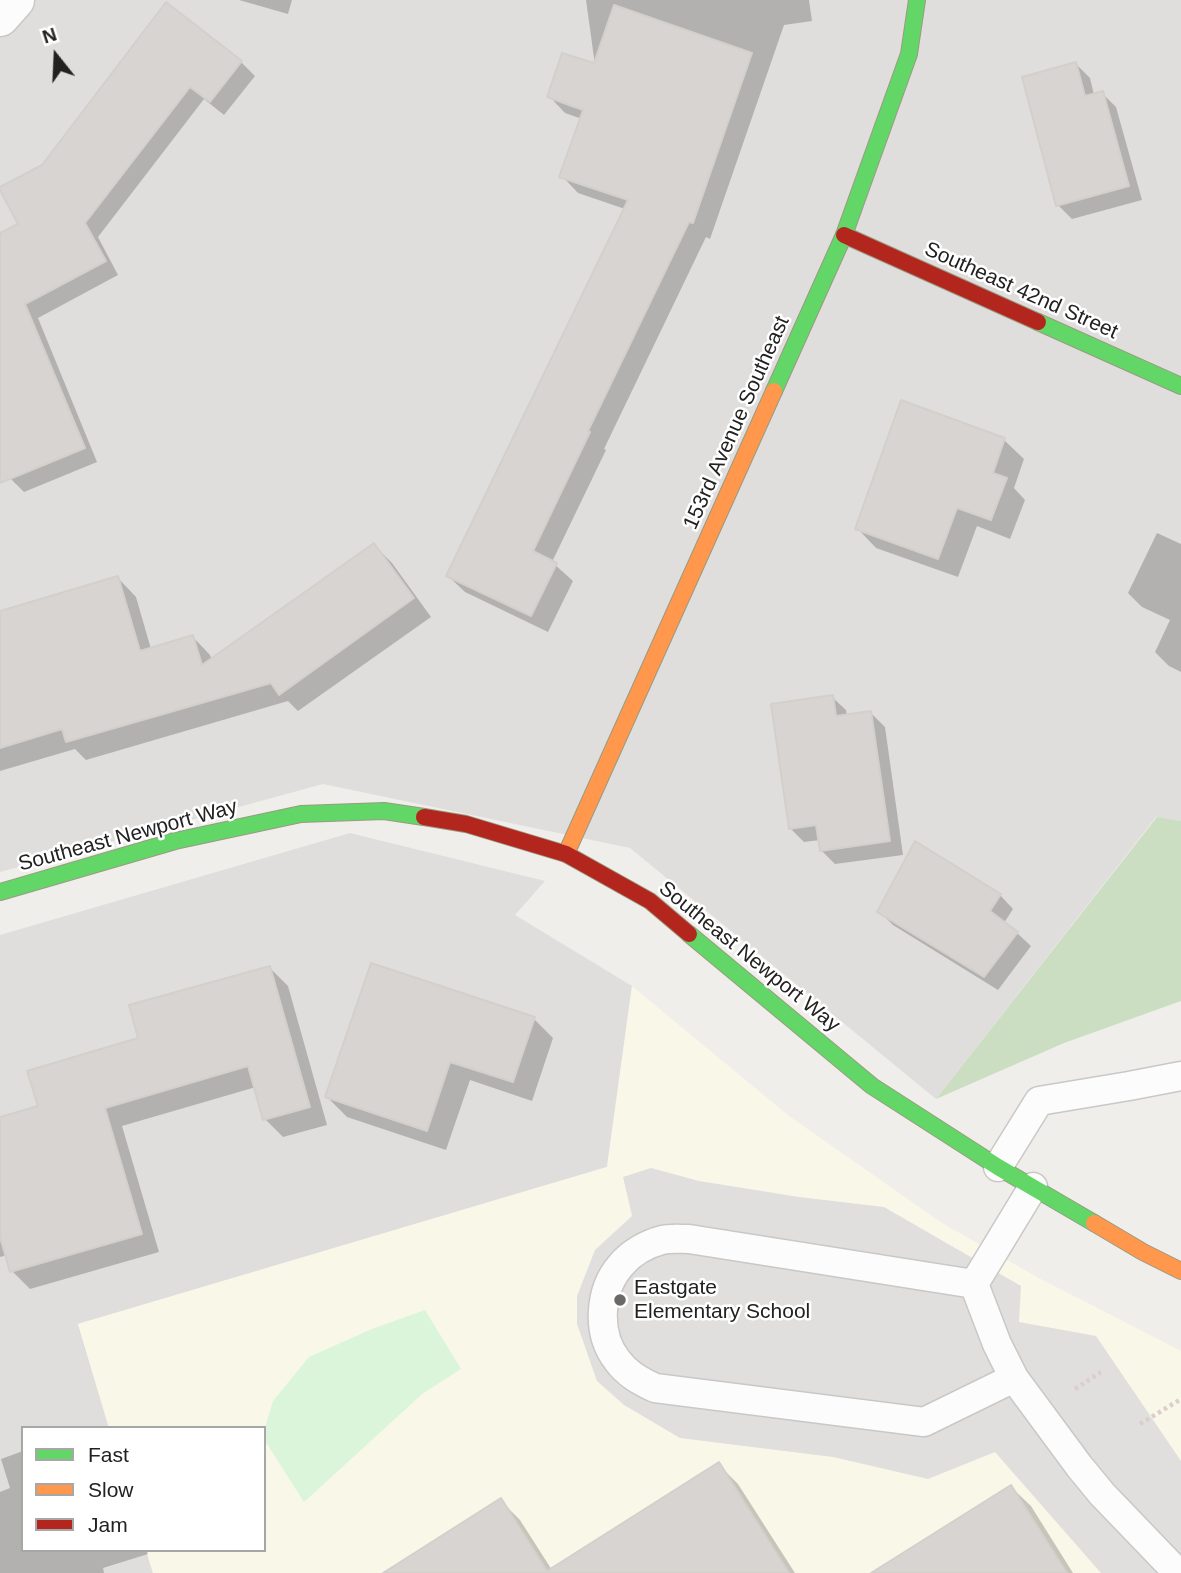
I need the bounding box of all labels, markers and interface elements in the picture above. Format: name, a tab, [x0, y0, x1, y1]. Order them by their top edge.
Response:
north arrow	[21, 21, 91, 91]
text: N	[40, 23, 59, 48]
street label: Southeast 42nd Street	[920, 237, 1122, 345]
street label: 153rd Avenue Southeast	[679, 312, 795, 534]
street label: Southeast Newport Way	[16, 795, 240, 877]
street label: Southeast Newport Way	[653, 876, 845, 1038]
place label: Eastgate Elementary School	[634, 1275, 810, 1325]
marker: Eastgate Elementary School	[612, 1292, 628, 1308]
legend	[21, 1426, 266, 1552]
text: Fast	[88, 1443, 129, 1466]
text: Slow	[88, 1478, 134, 1501]
text: Jam	[88, 1513, 128, 1536]

